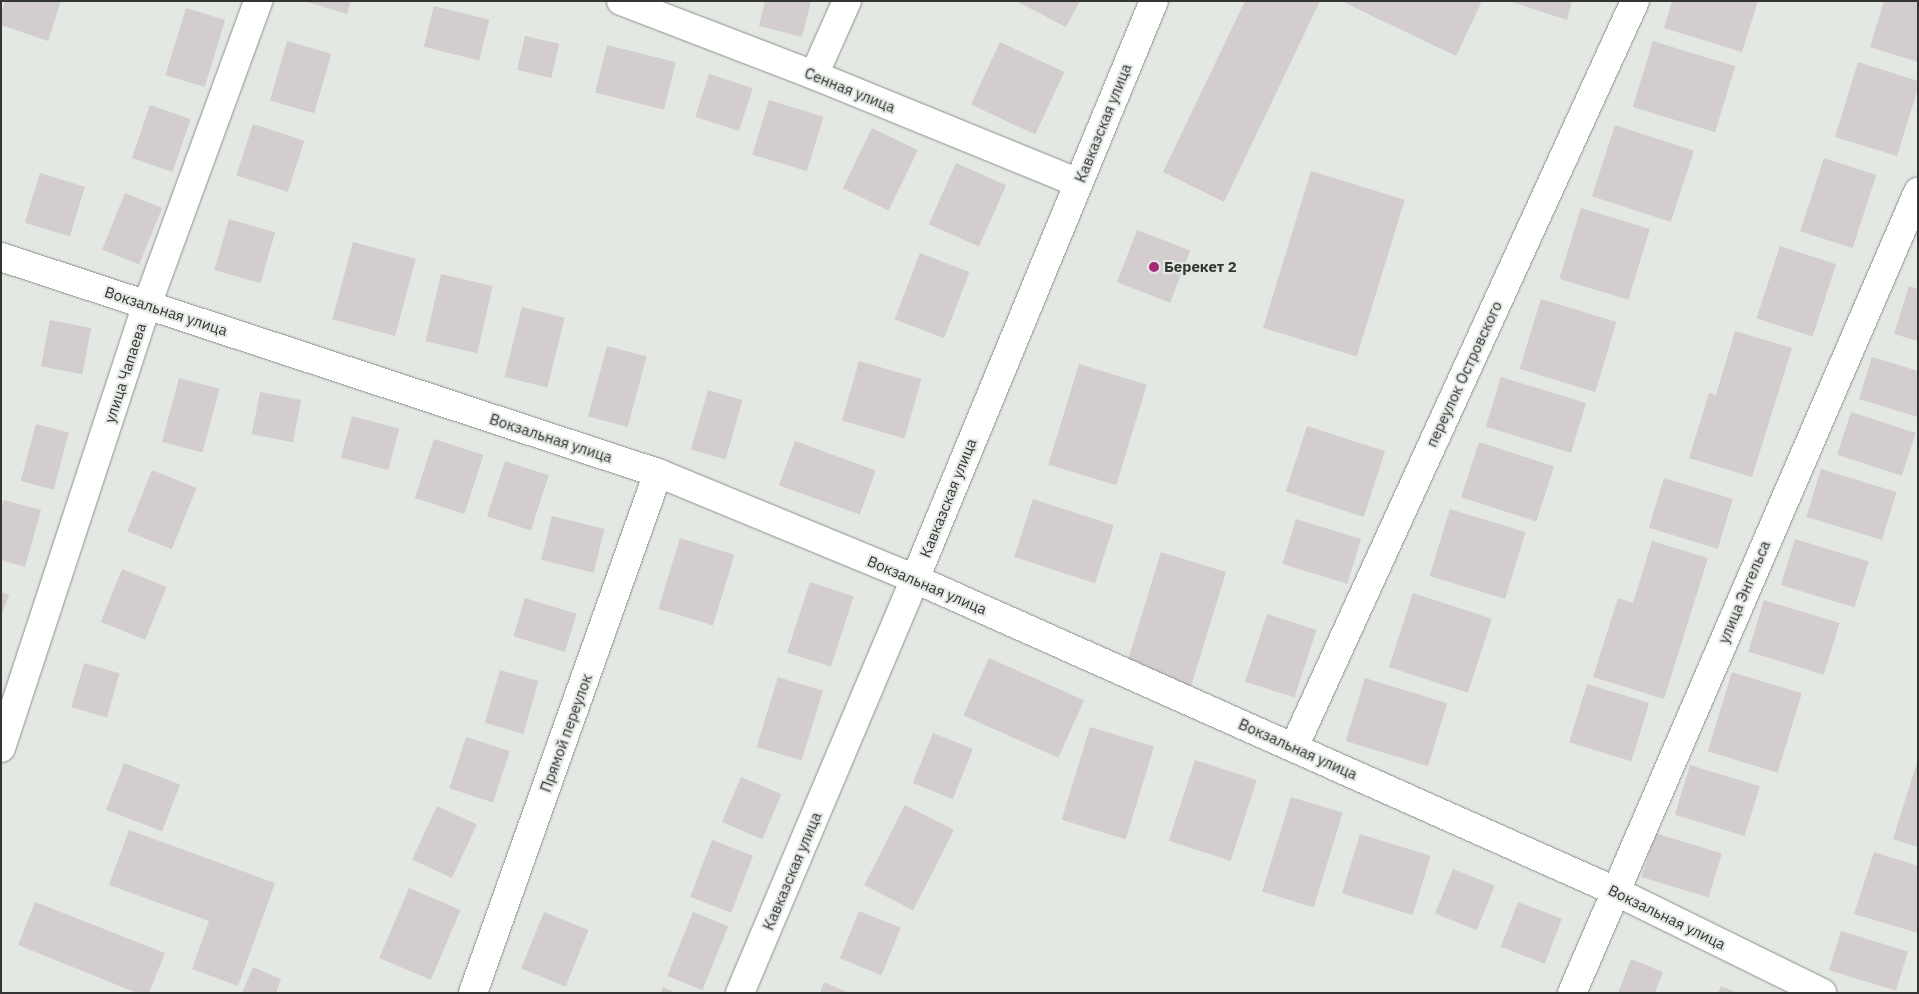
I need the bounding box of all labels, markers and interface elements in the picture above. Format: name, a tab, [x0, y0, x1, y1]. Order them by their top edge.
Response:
street label: Кавказская улица	[1071, 61, 1135, 185]
street label: Сенная улица	[802, 64, 898, 116]
place label: Берекет 2	[1164, 258, 1237, 276]
marker: Берекет 2	[1148, 261, 1160, 273]
street label: Вокзальная улица	[102, 283, 230, 339]
street label: переулок Островского	[1422, 298, 1506, 450]
street label: улица Чапаева	[100, 321, 150, 425]
street label: Вокзальная улица	[487, 410, 615, 466]
street label: Кавказская улица	[916, 436, 980, 560]
street label: улица Энгельса	[1714, 538, 1774, 646]
street label: Вокзальная улица	[865, 552, 989, 618]
street label: Прямой переулок	[536, 671, 596, 795]
street label: Вокзальная улица	[1236, 715, 1360, 783]
street label: Кавказская улица	[759, 809, 825, 933]
street label: Вокзальная улица	[1605, 881, 1729, 953]

